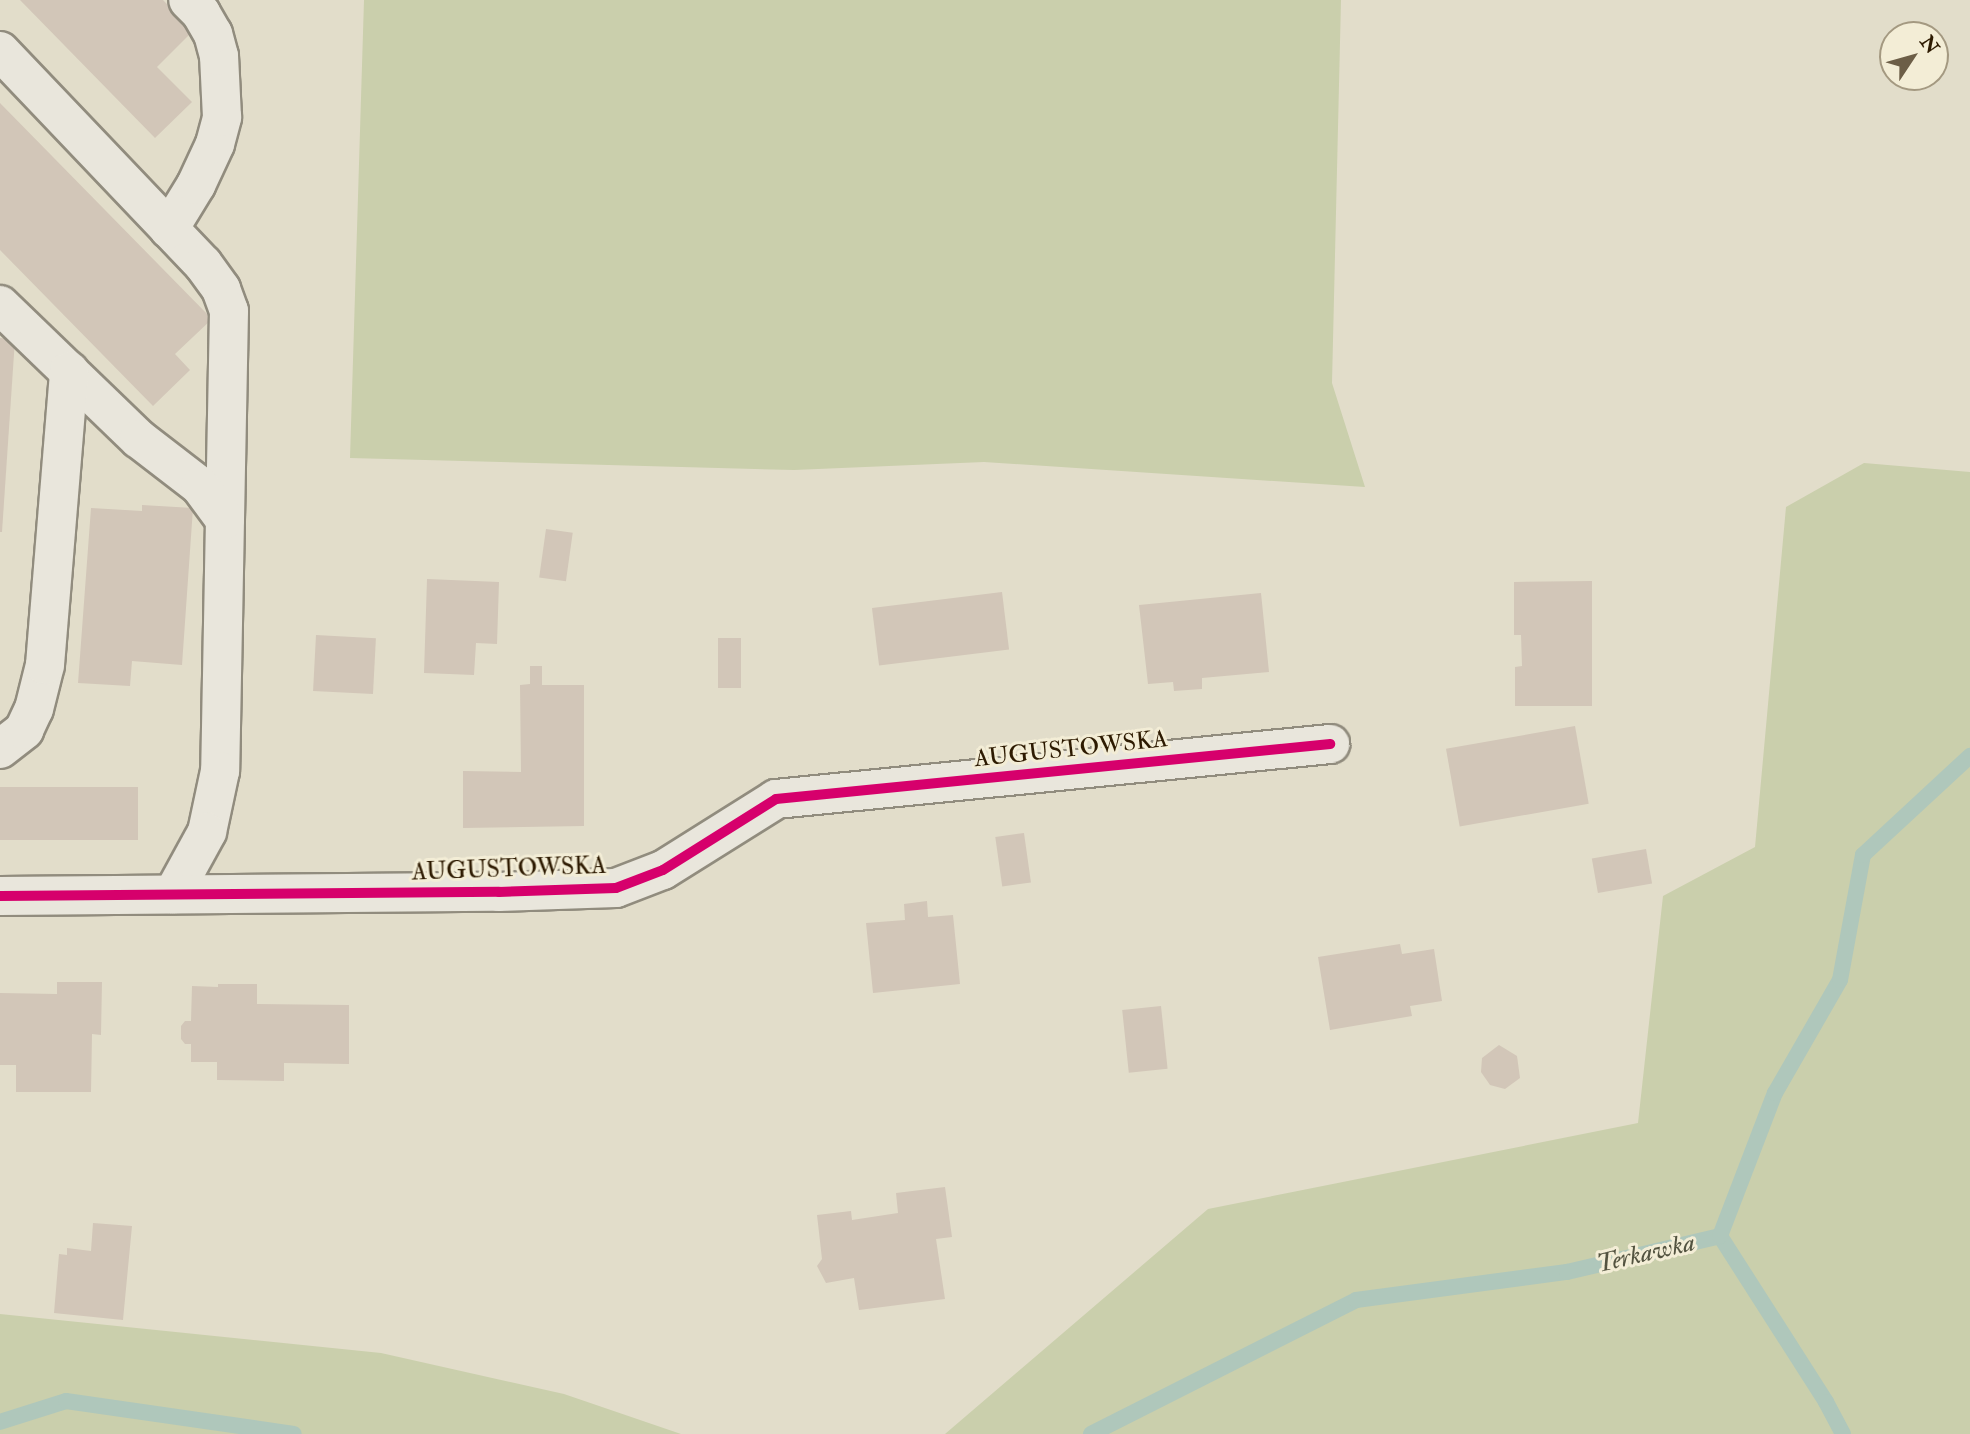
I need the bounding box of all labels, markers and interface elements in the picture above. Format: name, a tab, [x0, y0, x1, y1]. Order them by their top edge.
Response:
north arrow	[1879, 21, 1949, 91]
text: N	[1915, 31, 1944, 59]
street label: AUGUSTOWSKA	[973, 725, 1169, 773]
street label: AUGUSTOWSKA	[411, 851, 607, 887]
water label: Terkawka	[1594, 1228, 1698, 1280]

